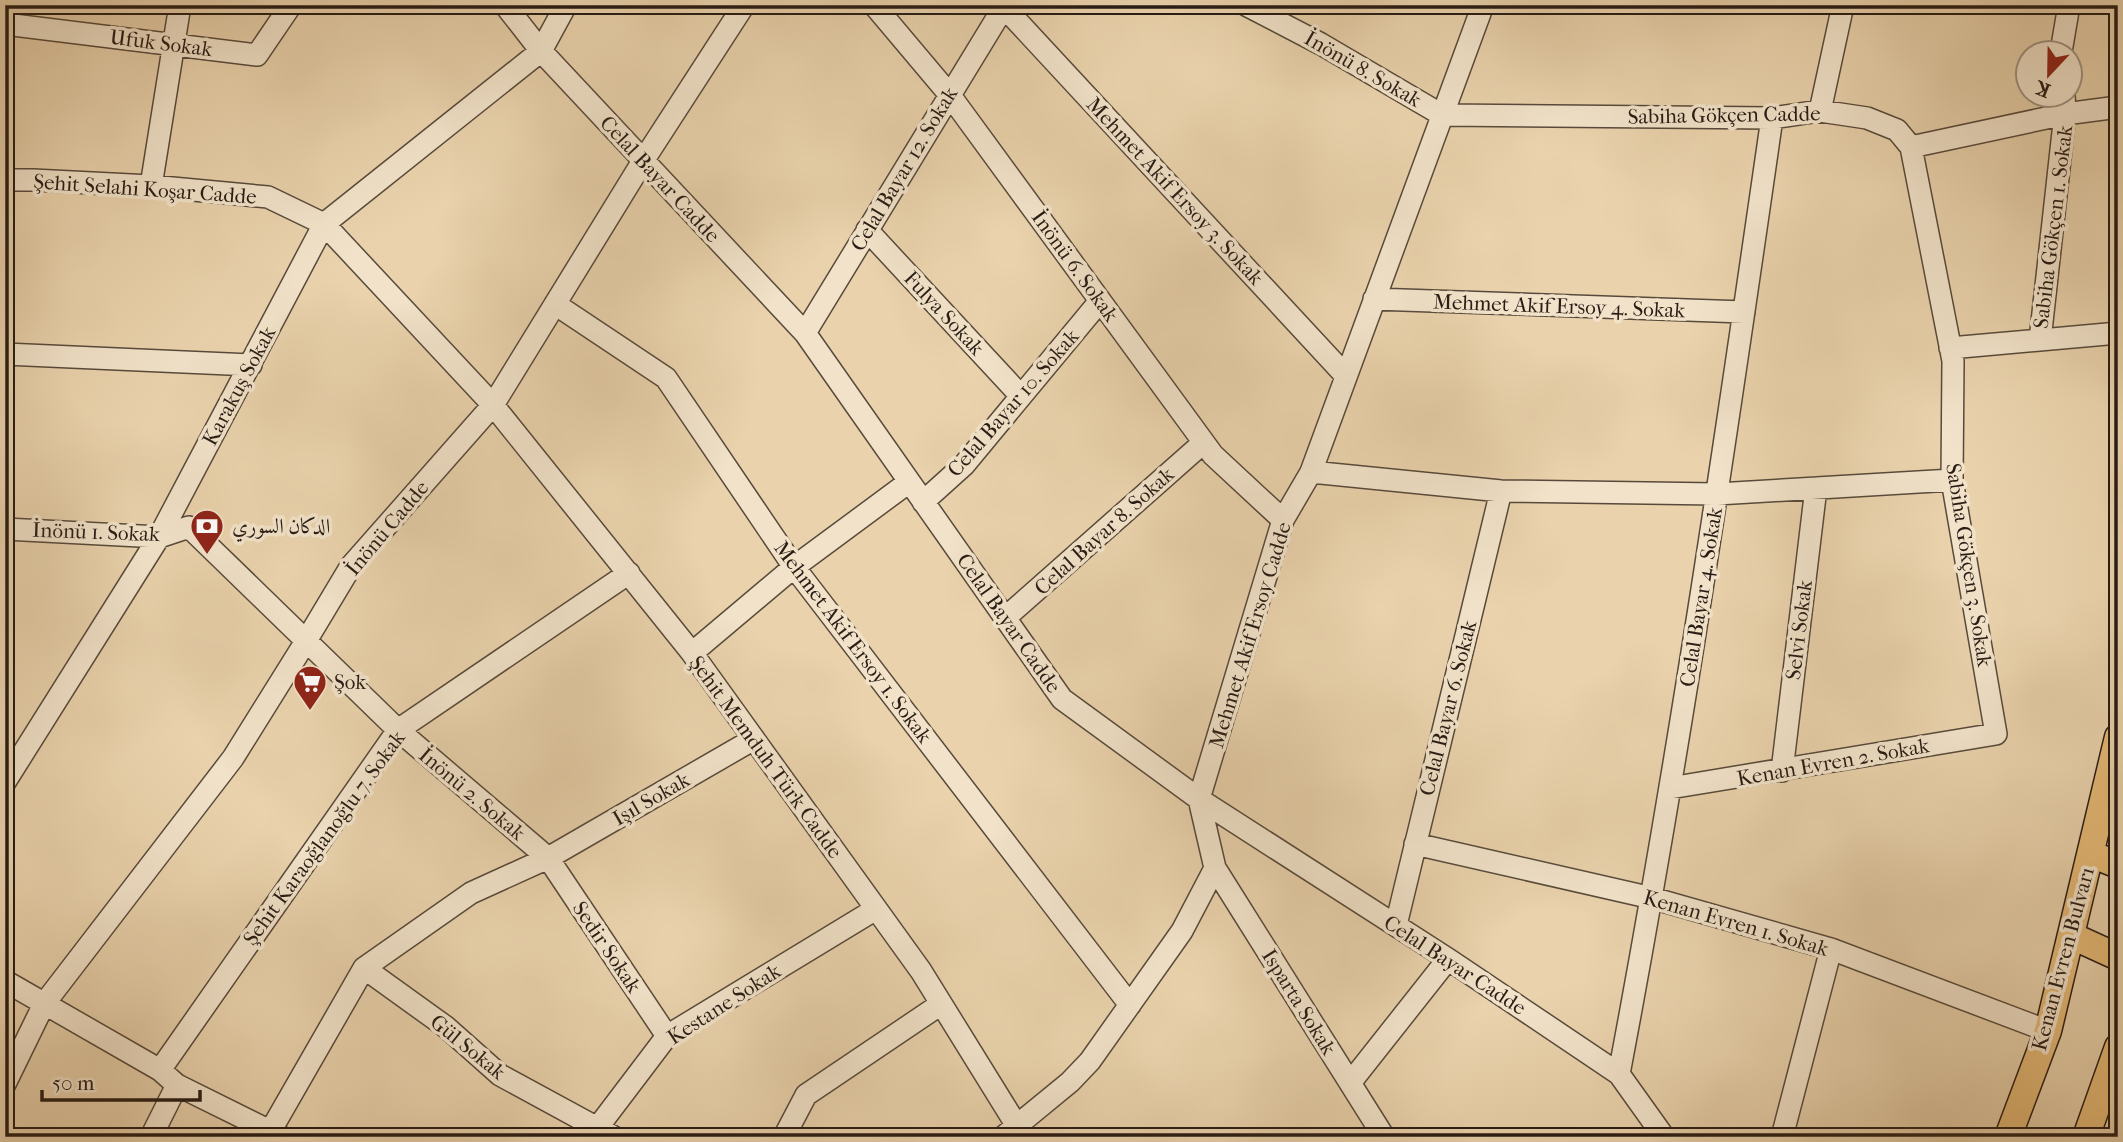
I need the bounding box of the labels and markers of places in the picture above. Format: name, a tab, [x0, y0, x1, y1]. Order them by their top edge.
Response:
bank icon: الدكان السوري	[188, 507, 226, 556]
place label: الدكان السوري	[232, 514, 330, 542]
supermarket icon: Şok	[291, 663, 329, 712]
place label: Şok	[334, 670, 366, 694]

